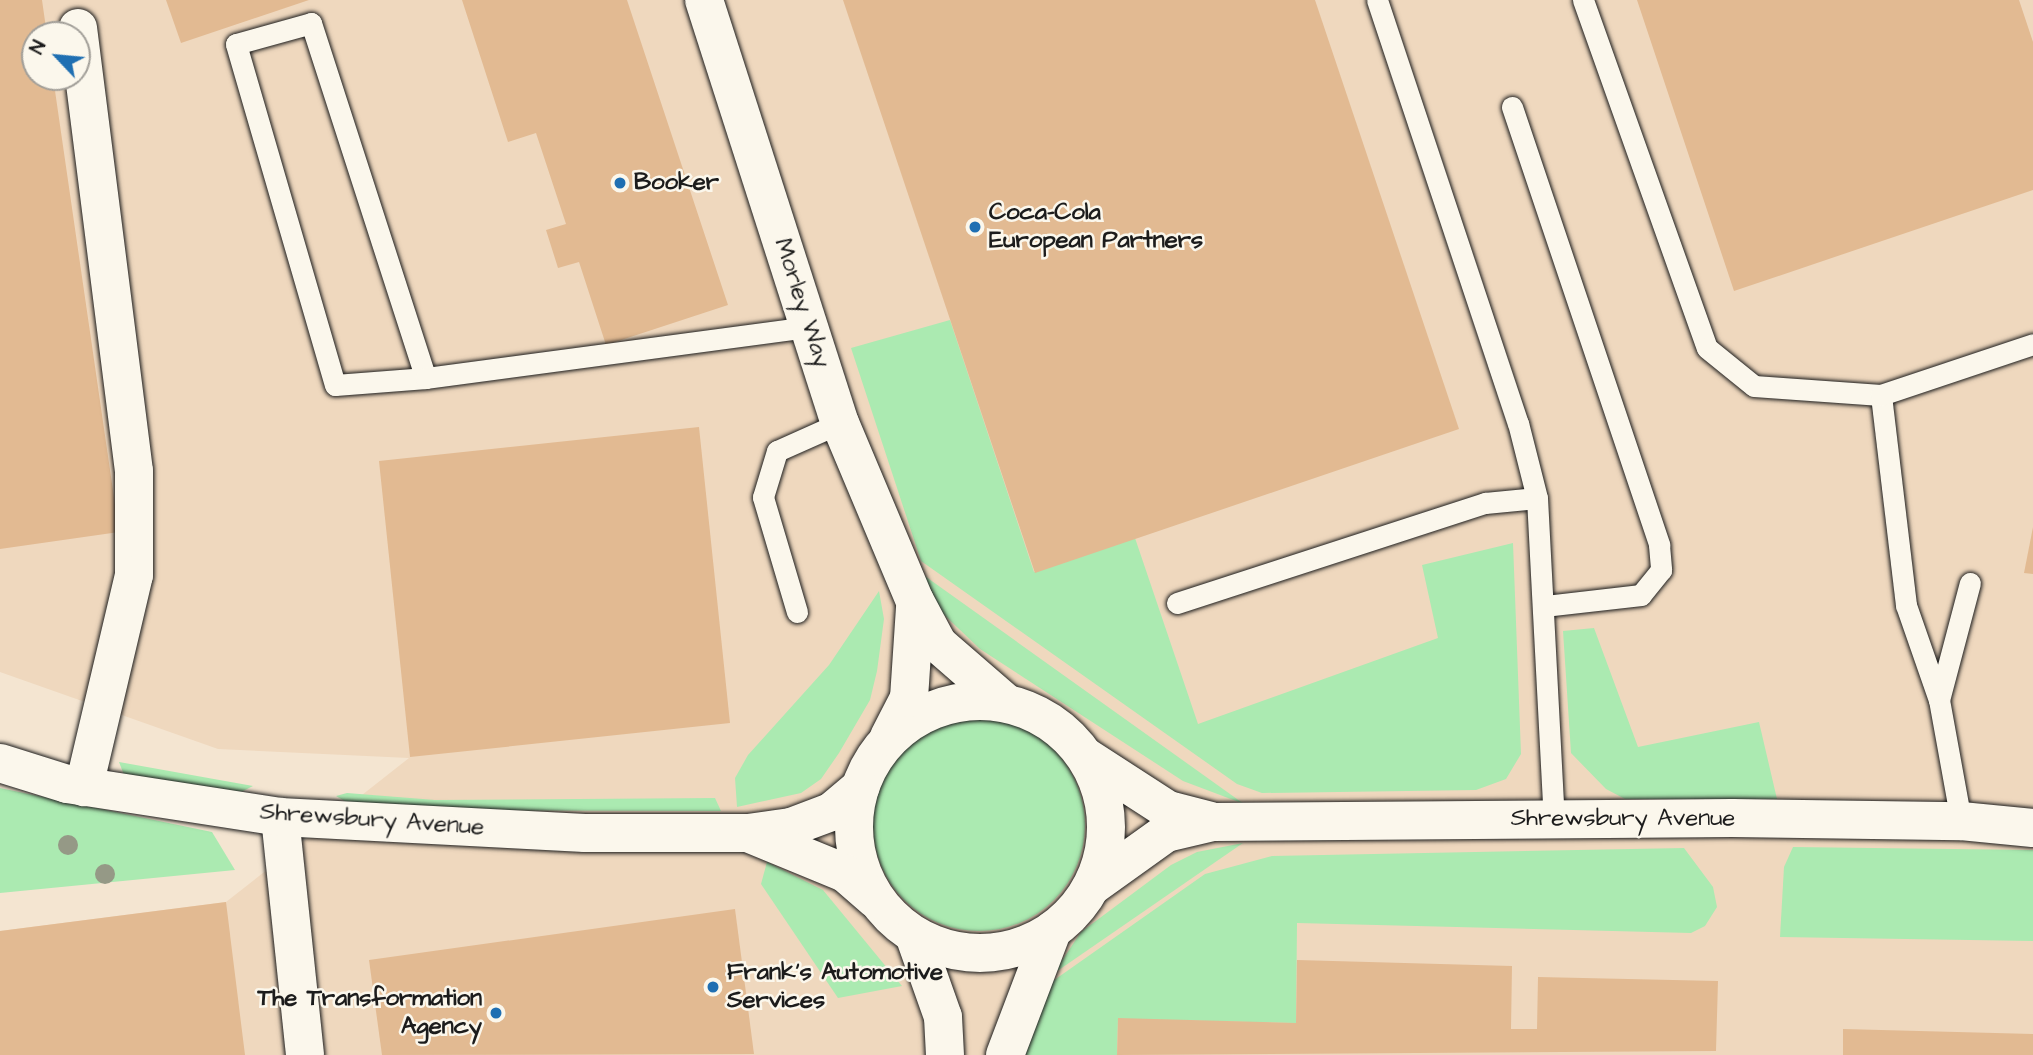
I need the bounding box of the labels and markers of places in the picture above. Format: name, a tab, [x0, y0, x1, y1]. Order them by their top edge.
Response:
place label: Booker	[634, 169, 719, 197]
marker: Booker	[612, 175, 628, 191]
place label: Coca-Cola European Partners	[989, 199, 1203, 255]
marker: Coca-Cola European Partners	[967, 219, 983, 235]
place label: Frank's Automotive Services	[727, 959, 943, 1015]
marker: Frank's Automotive Services	[705, 979, 721, 995]
place label: The Transformation Agency	[257, 985, 482, 1041]
marker: The Transformation Agency	[488, 1005, 504, 1021]

